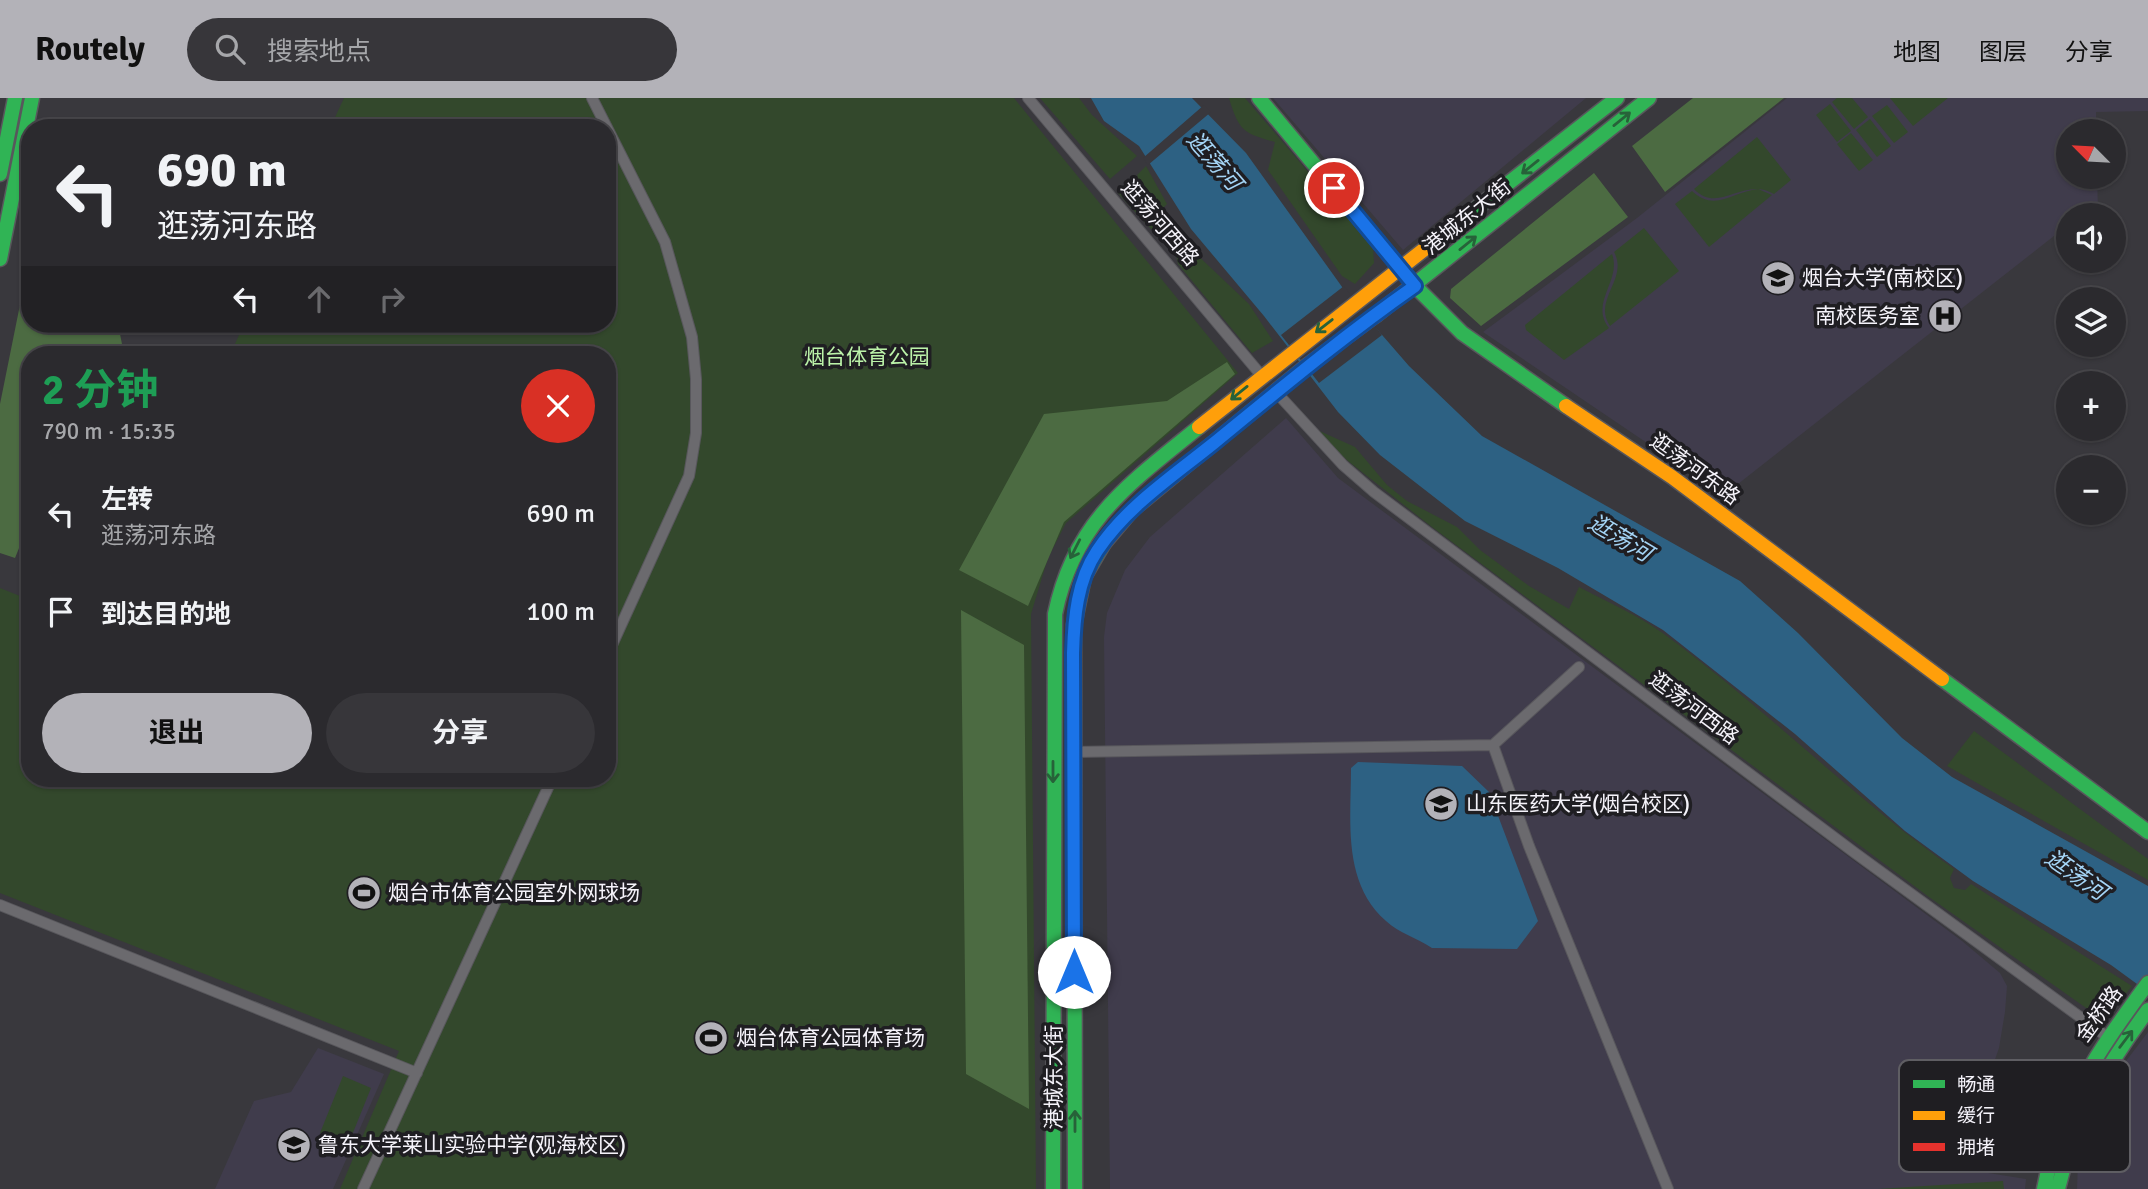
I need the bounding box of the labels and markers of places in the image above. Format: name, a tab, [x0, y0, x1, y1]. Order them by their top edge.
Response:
pin	[1304, 158, 1364, 218]
school or university icon: 烟台大学(南校区)	[1759, 259, 1797, 297]
place label: 烟台大学(南校区)	[1802, 265, 1963, 291]
hospital icon: 南校医务室	[1926, 297, 1964, 335]
place label: 南校医务室	[1815, 303, 1920, 329]
school or university icon: 山东医药大学(烟台校区)	[1422, 785, 1460, 823]
place label: 山东医药大学(烟台校区)	[1466, 791, 1690, 817]
sports icon: 烟台市体育公园室外网球场	[345, 874, 383, 912]
place label: 烟台市体育公园室外网球场	[388, 880, 640, 906]
sports icon: 烟台体育公园体育场	[692, 1019, 730, 1057]
place label: 烟台体育公园体育场	[736, 1025, 925, 1051]
school or university icon: 鲁东大学莱山实验中学(观海校区)	[275, 1126, 313, 1164]
place label: 鲁东大学莱山实验中学(观海校区)	[318, 1132, 626, 1158]

